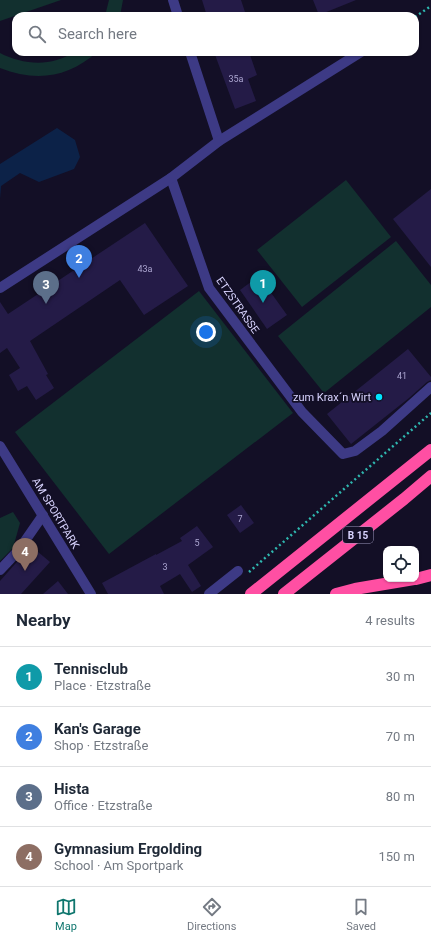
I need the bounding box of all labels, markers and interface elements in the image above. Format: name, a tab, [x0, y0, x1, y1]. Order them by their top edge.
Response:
search box	[12, 12, 419, 56]
icon: search	[26, 23, 48, 45]
text: Search here	[58, 25, 137, 43]
house number: 35a	[228, 74, 244, 84]
pin: 2	[66, 245, 92, 278]
house number: 43a	[137, 264, 153, 274]
pin: 1	[250, 270, 276, 303]
pin: 3	[33, 271, 59, 304]
street label: ETZSTRASSE	[213, 275, 262, 336]
your location	[196, 322, 216, 342]
house number: 41	[397, 371, 407, 381]
place label: zum Krax´n Wirt	[293, 391, 371, 404]
marker: zum Krax´n Wirt	[374, 392, 384, 402]
street label: AM SPORTPARK	[29, 475, 82, 551]
house number: 7	[237, 514, 243, 524]
road number: B 15	[343, 527, 373, 543]
pin: 4	[12, 538, 38, 571]
house number: 5	[194, 538, 200, 548]
map controls	[383, 546, 419, 582]
button: locate	[383, 546, 419, 582]
house number: 3	[162, 562, 168, 572]
text: Nearby	[16, 610, 71, 630]
text: 4 results	[365, 613, 415, 628]
text: Tennisclub	[54, 660, 128, 678]
text: 1	[25, 669, 33, 684]
text: 30 m	[386, 669, 415, 684]
text: Place · Etzstraße	[54, 678, 151, 693]
text: Kan's Garage	[54, 720, 141, 738]
text: 2	[25, 729, 33, 744]
text: 70 m	[386, 729, 415, 744]
text: Shop · Etzstraße	[54, 738, 148, 753]
text: Hista	[54, 780, 89, 798]
text: 3	[25, 789, 33, 804]
text: 80 m	[386, 789, 415, 804]
text: Office · Etzstraße	[54, 798, 152, 813]
text: Gymnasium Ergolding	[54, 840, 202, 858]
text: 4	[25, 849, 33, 864]
text: 150 m	[378, 849, 415, 864]
text: School · Am Sportpark	[54, 858, 183, 873]
tab: Map	[55, 896, 77, 933]
tab: Directions	[187, 896, 236, 933]
tab: Saved	[346, 896, 376, 933]

